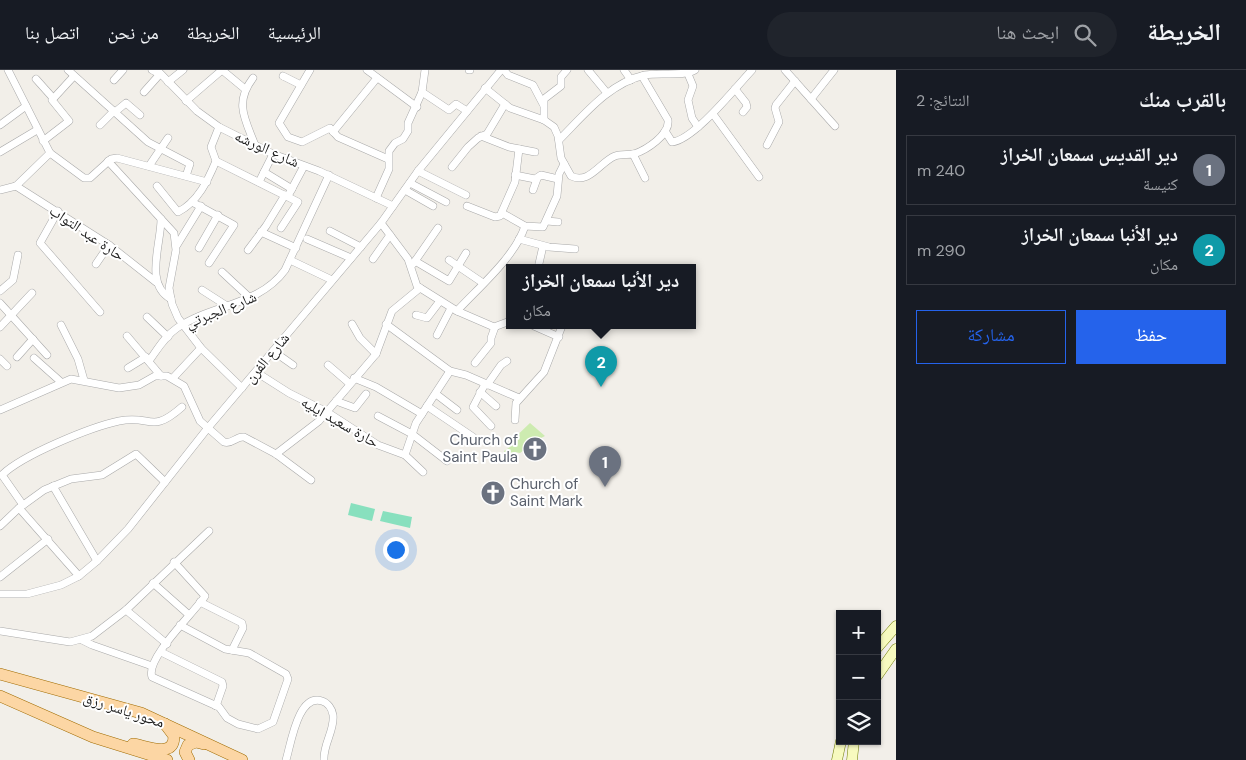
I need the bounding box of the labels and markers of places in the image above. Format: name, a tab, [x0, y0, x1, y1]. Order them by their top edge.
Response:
pin: 2	[585, 346, 617, 387]
place label: Church of Saint Paula	[442, 430, 518, 467]
church icon: Church of Saint Paula	[522, 436, 548, 462]
pin: 1	[589, 446, 621, 487]
place label: Church of Saint Mark	[510, 474, 583, 511]
church icon: Church of Saint Mark	[480, 480, 506, 506]

